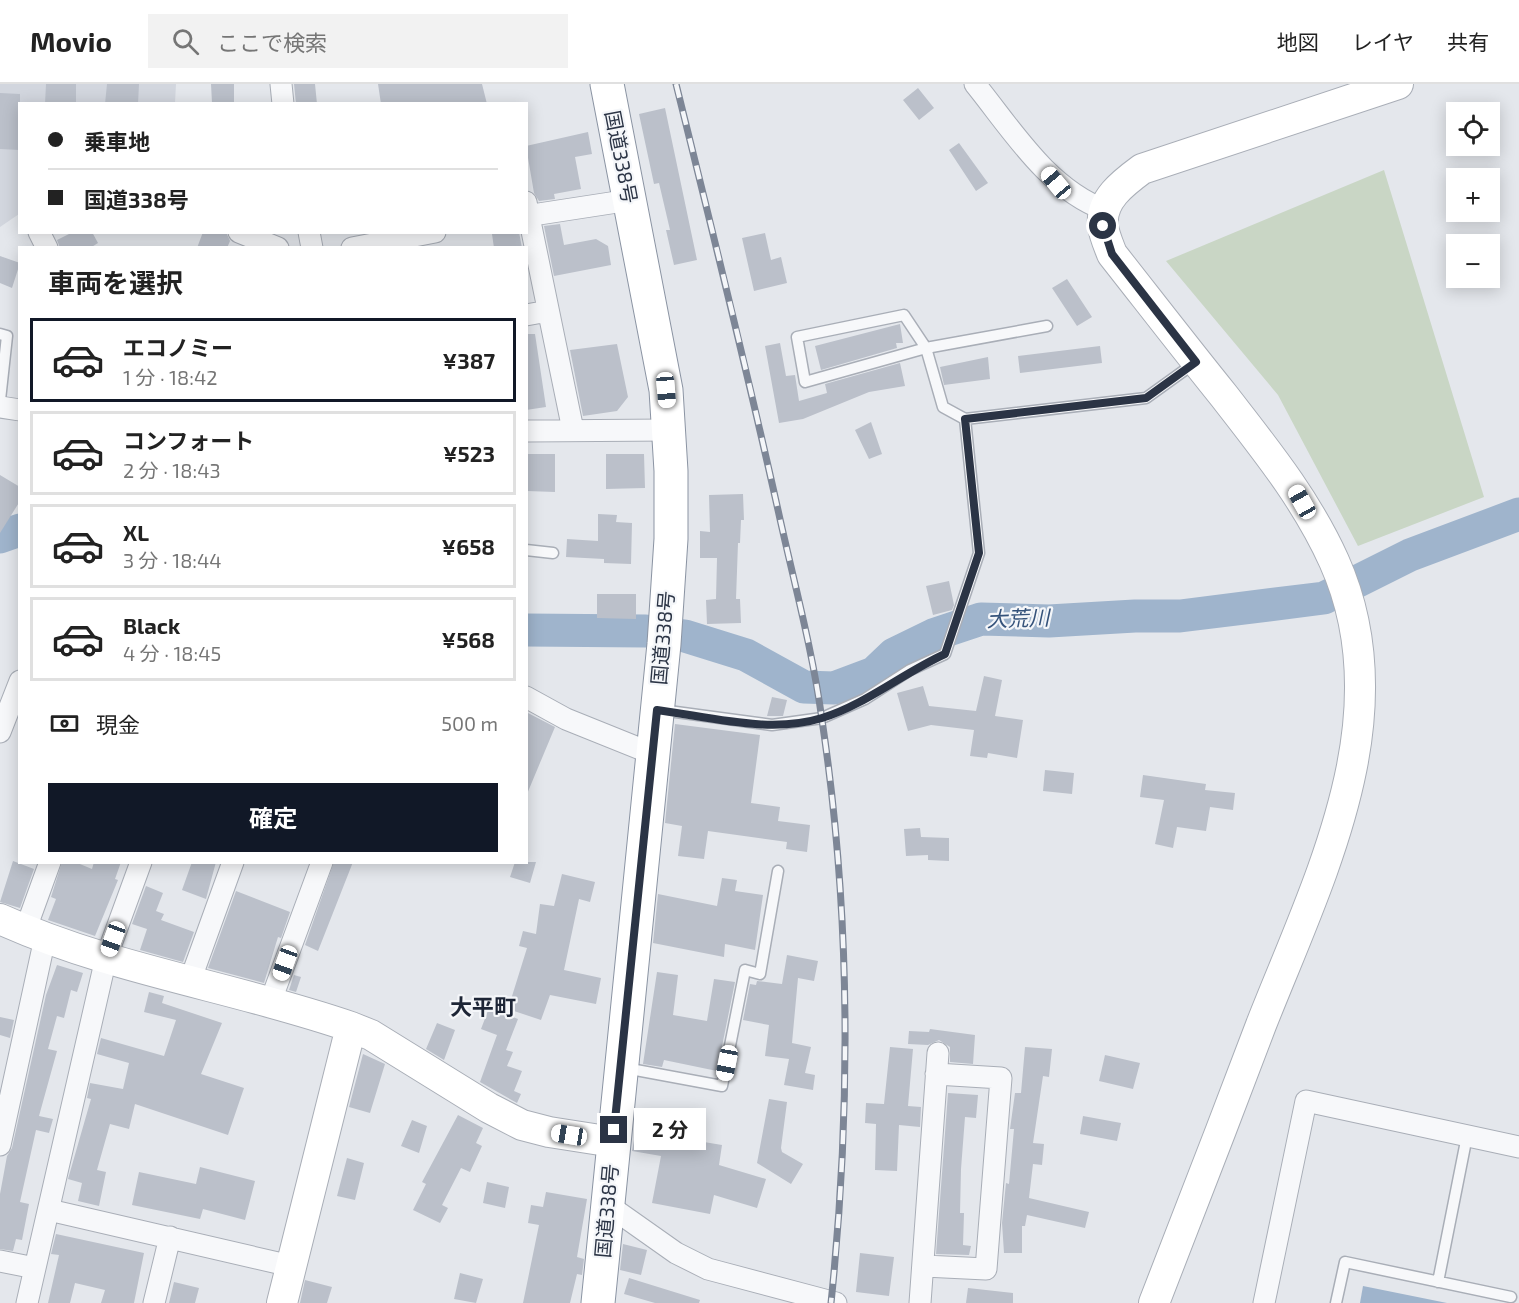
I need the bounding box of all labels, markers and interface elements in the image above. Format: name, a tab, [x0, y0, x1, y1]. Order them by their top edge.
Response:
search box	[148, 14, 568, 68]
text: Movio	[30, 24, 112, 58]
icon: search	[169, 25, 202, 58]
text: ここで検索	[217, 29, 327, 55]
text: 地図	[1277, 29, 1319, 54]
text: レイヤ	[1352, 29, 1414, 54]
text: 共有	[1447, 29, 1489, 54]
map controls	[1446, 102, 1500, 288]
button: locate	[1446, 102, 1500, 156]
street label: 国道338号	[601, 108, 643, 205]
text: 乗車地	[84, 128, 150, 154]
car	[1038, 163, 1074, 203]
button: +	[1446, 168, 1500, 222]
text: 国道338号	[84, 186, 189, 212]
route start	[1089, 212, 1116, 239]
button: −	[1446, 234, 1500, 288]
text: 車両を選択	[48, 266, 183, 298]
icon: car	[51, 333, 105, 387]
text: エコノミー	[123, 334, 233, 360]
text: ¥387	[443, 347, 495, 373]
text: 1 分 · 18:42	[123, 365, 217, 389]
car	[655, 371, 677, 409]
icon: car	[51, 426, 105, 480]
text: コンフォート	[123, 427, 254, 453]
text: ¥523	[443, 440, 495, 466]
text: 2 分 · 18:43	[123, 458, 221, 482]
car	[1285, 482, 1319, 522]
icon: car	[51, 519, 105, 573]
text: XL	[123, 519, 149, 545]
text: ¥658	[442, 533, 495, 559]
text: 3 分 · 18:44	[123, 548, 222, 572]
street label: 国道338号	[646, 590, 678, 686]
water label: 大荒川	[986, 604, 1052, 631]
icon: car	[51, 612, 105, 666]
text: Black	[123, 612, 180, 638]
text: ¥568	[442, 626, 495, 652]
text: 4 分 · 18:45	[123, 641, 221, 665]
icon: cash	[48, 707, 81, 740]
text: 現金	[96, 711, 140, 737]
text: 500 m	[441, 711, 498, 735]
button: 確定	[48, 783, 498, 852]
car	[98, 919, 128, 959]
car	[270, 943, 300, 983]
district label: 大平町	[450, 993, 516, 1019]
car	[715, 1044, 739, 1082]
callout: 2 分	[635, 1109, 707, 1151]
route end	[600, 1116, 627, 1143]
text: 2 分	[652, 1117, 688, 1141]
car	[550, 1123, 588, 1147]
street label: 国道338号	[590, 1163, 622, 1259]

